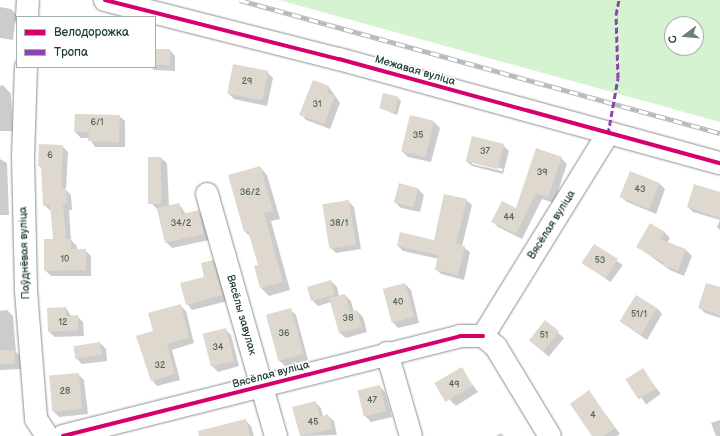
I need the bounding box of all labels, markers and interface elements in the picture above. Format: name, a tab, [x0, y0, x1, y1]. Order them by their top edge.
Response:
legend	[16, 16, 156, 68]
north arrow	[664, 16, 704, 56]
text: Велодорожка	[54, 25, 129, 40]
text: С	[666, 34, 680, 45]
text: Тропа	[54, 45, 88, 60]
street label: Межавая вуліца	[373, 53, 457, 89]
house number: 29	[242, 77, 252, 87]
house number: 31	[312, 100, 322, 110]
house number: 6/1	[90, 118, 104, 128]
house number: 35	[413, 131, 423, 141]
house number: 37	[480, 147, 490, 157]
house number: 6	[47, 151, 53, 161]
house number: 39	[537, 168, 547, 178]
house number: 43	[634, 185, 646, 195]
house number: 36/2	[240, 188, 260, 198]
street label: Вясёлая вуліца	[525, 188, 579, 262]
street label: Паўднёвая вуліца	[17, 206, 33, 300]
house number: 44	[504, 213, 514, 223]
house number: 34/2	[171, 219, 191, 229]
house number: 38/1	[330, 219, 348, 229]
house number: 10	[61, 255, 69, 265]
house number: 53	[595, 256, 605, 266]
street label: Вясёлы завулак	[223, 273, 259, 357]
house number: 40	[393, 298, 403, 308]
house number: 51/1	[631, 310, 647, 320]
house number: 38	[343, 314, 353, 324]
house number: 12	[59, 318, 67, 328]
house number: 36	[278, 329, 290, 339]
house number: 51	[540, 331, 548, 341]
house number: 34	[212, 343, 224, 353]
street label: Вясёлая вуліца	[231, 358, 311, 392]
house number: 32	[155, 361, 165, 371]
house number: 49	[449, 380, 459, 390]
house number: 28	[60, 387, 70, 397]
house number: 47	[367, 396, 377, 406]
house number: 4	[590, 411, 596, 421]
house number: 45	[308, 418, 318, 428]

